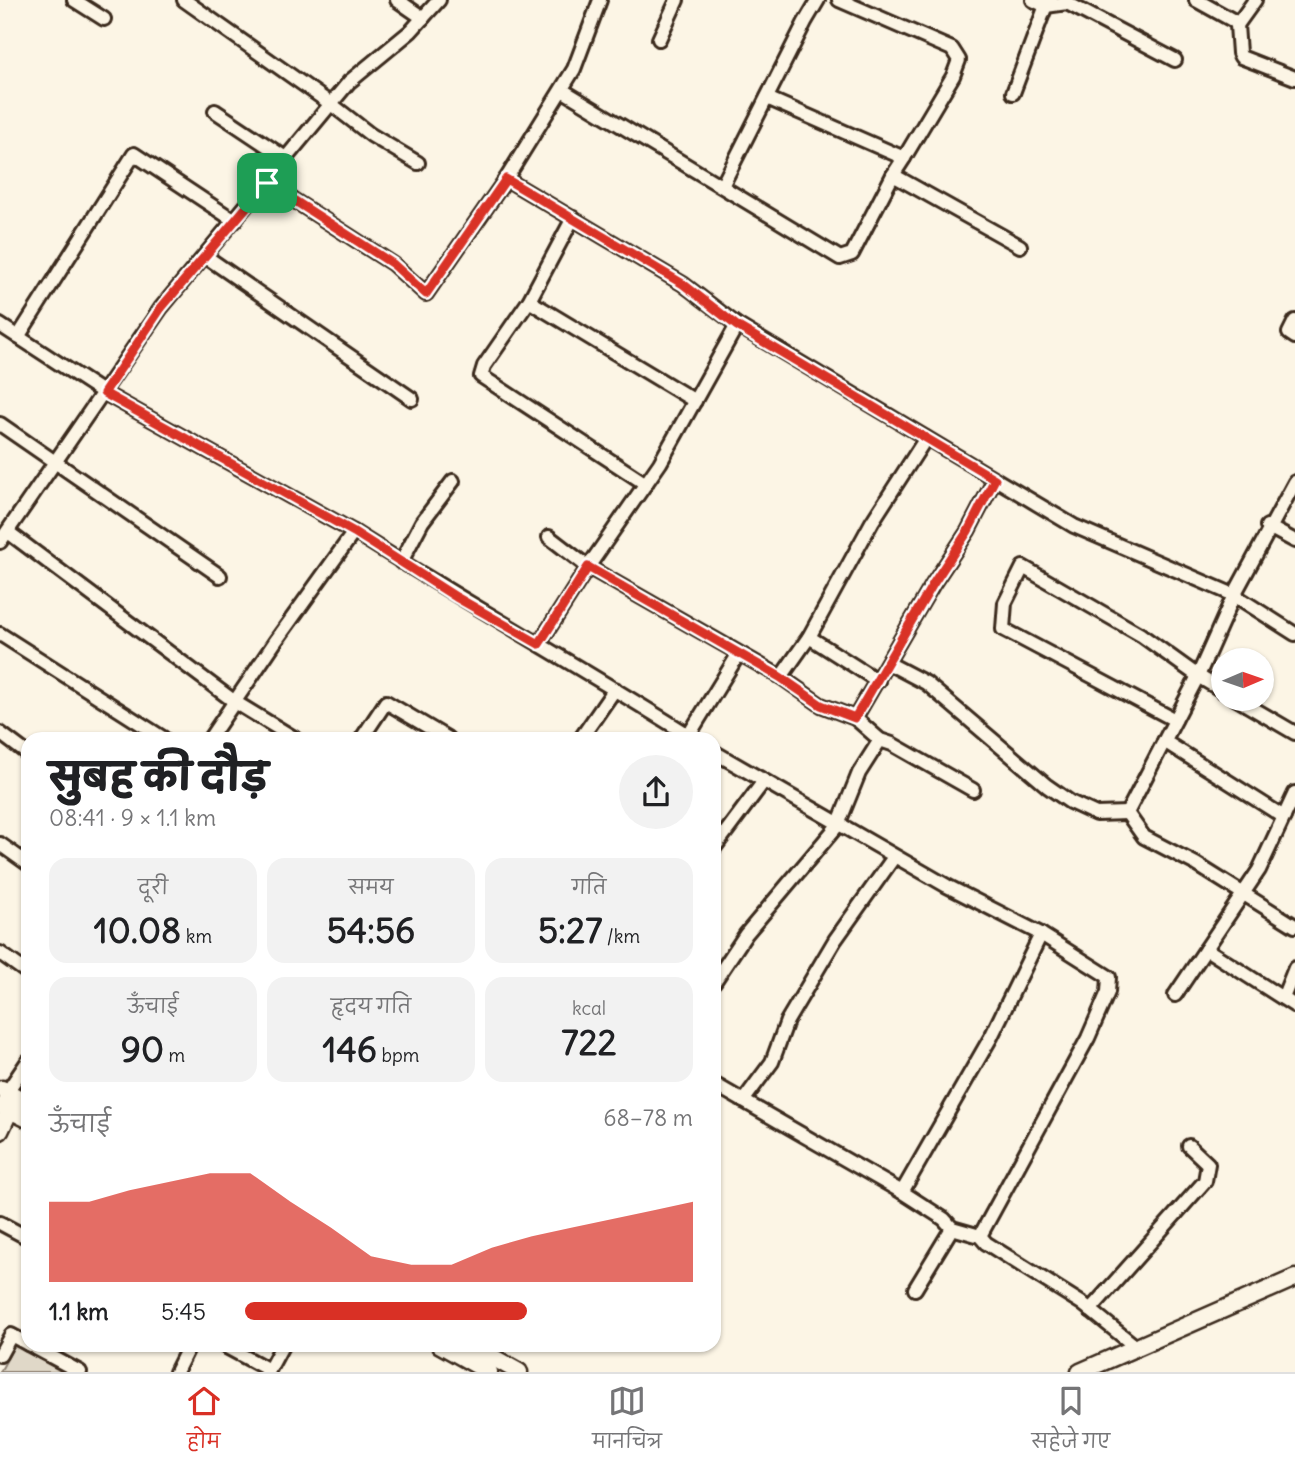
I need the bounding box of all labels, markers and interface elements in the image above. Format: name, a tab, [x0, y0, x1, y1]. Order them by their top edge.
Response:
pin	[237, 153, 297, 213]
icon: arrive	[248, 164, 286, 202]
north arrow	[1211, 648, 1274, 710]
map controls	[1211, 648, 1274, 711]
text: सुबह की दौड़	[49, 753, 268, 800]
button: share	[619, 755, 693, 829]
text: 08:41 · 9 × 1.1 km	[49, 803, 216, 832]
text: दूरी	[138, 875, 168, 899]
text: समय	[348, 875, 394, 899]
text: गति	[572, 875, 606, 899]
text: 10.08	[94, 908, 181, 952]
text: 54:56	[327, 908, 415, 952]
text: 5:27	[538, 908, 602, 952]
text: km	[181, 924, 212, 948]
text: /km	[602, 924, 640, 948]
text: ऊँचाई	[128, 994, 178, 1018]
text: हृदय गति	[331, 994, 411, 1018]
text: kcal	[572, 996, 606, 1020]
text: 722	[561, 1020, 617, 1064]
text: 90	[121, 1027, 164, 1071]
text: 146	[323, 1027, 377, 1071]
text: m	[164, 1043, 185, 1067]
text: bpm	[377, 1043, 419, 1067]
text: 68–78 m	[603, 1103, 693, 1132]
text: ऊँचाई	[49, 1109, 111, 1138]
text: 1.1 km	[49, 1297, 108, 1326]
text: 5:45	[161, 1297, 206, 1326]
tab: होम	[185, 1382, 223, 1462]
tab: मानचित्र	[592, 1382, 662, 1462]
tab: सहेजे गए	[1032, 1382, 1110, 1462]

